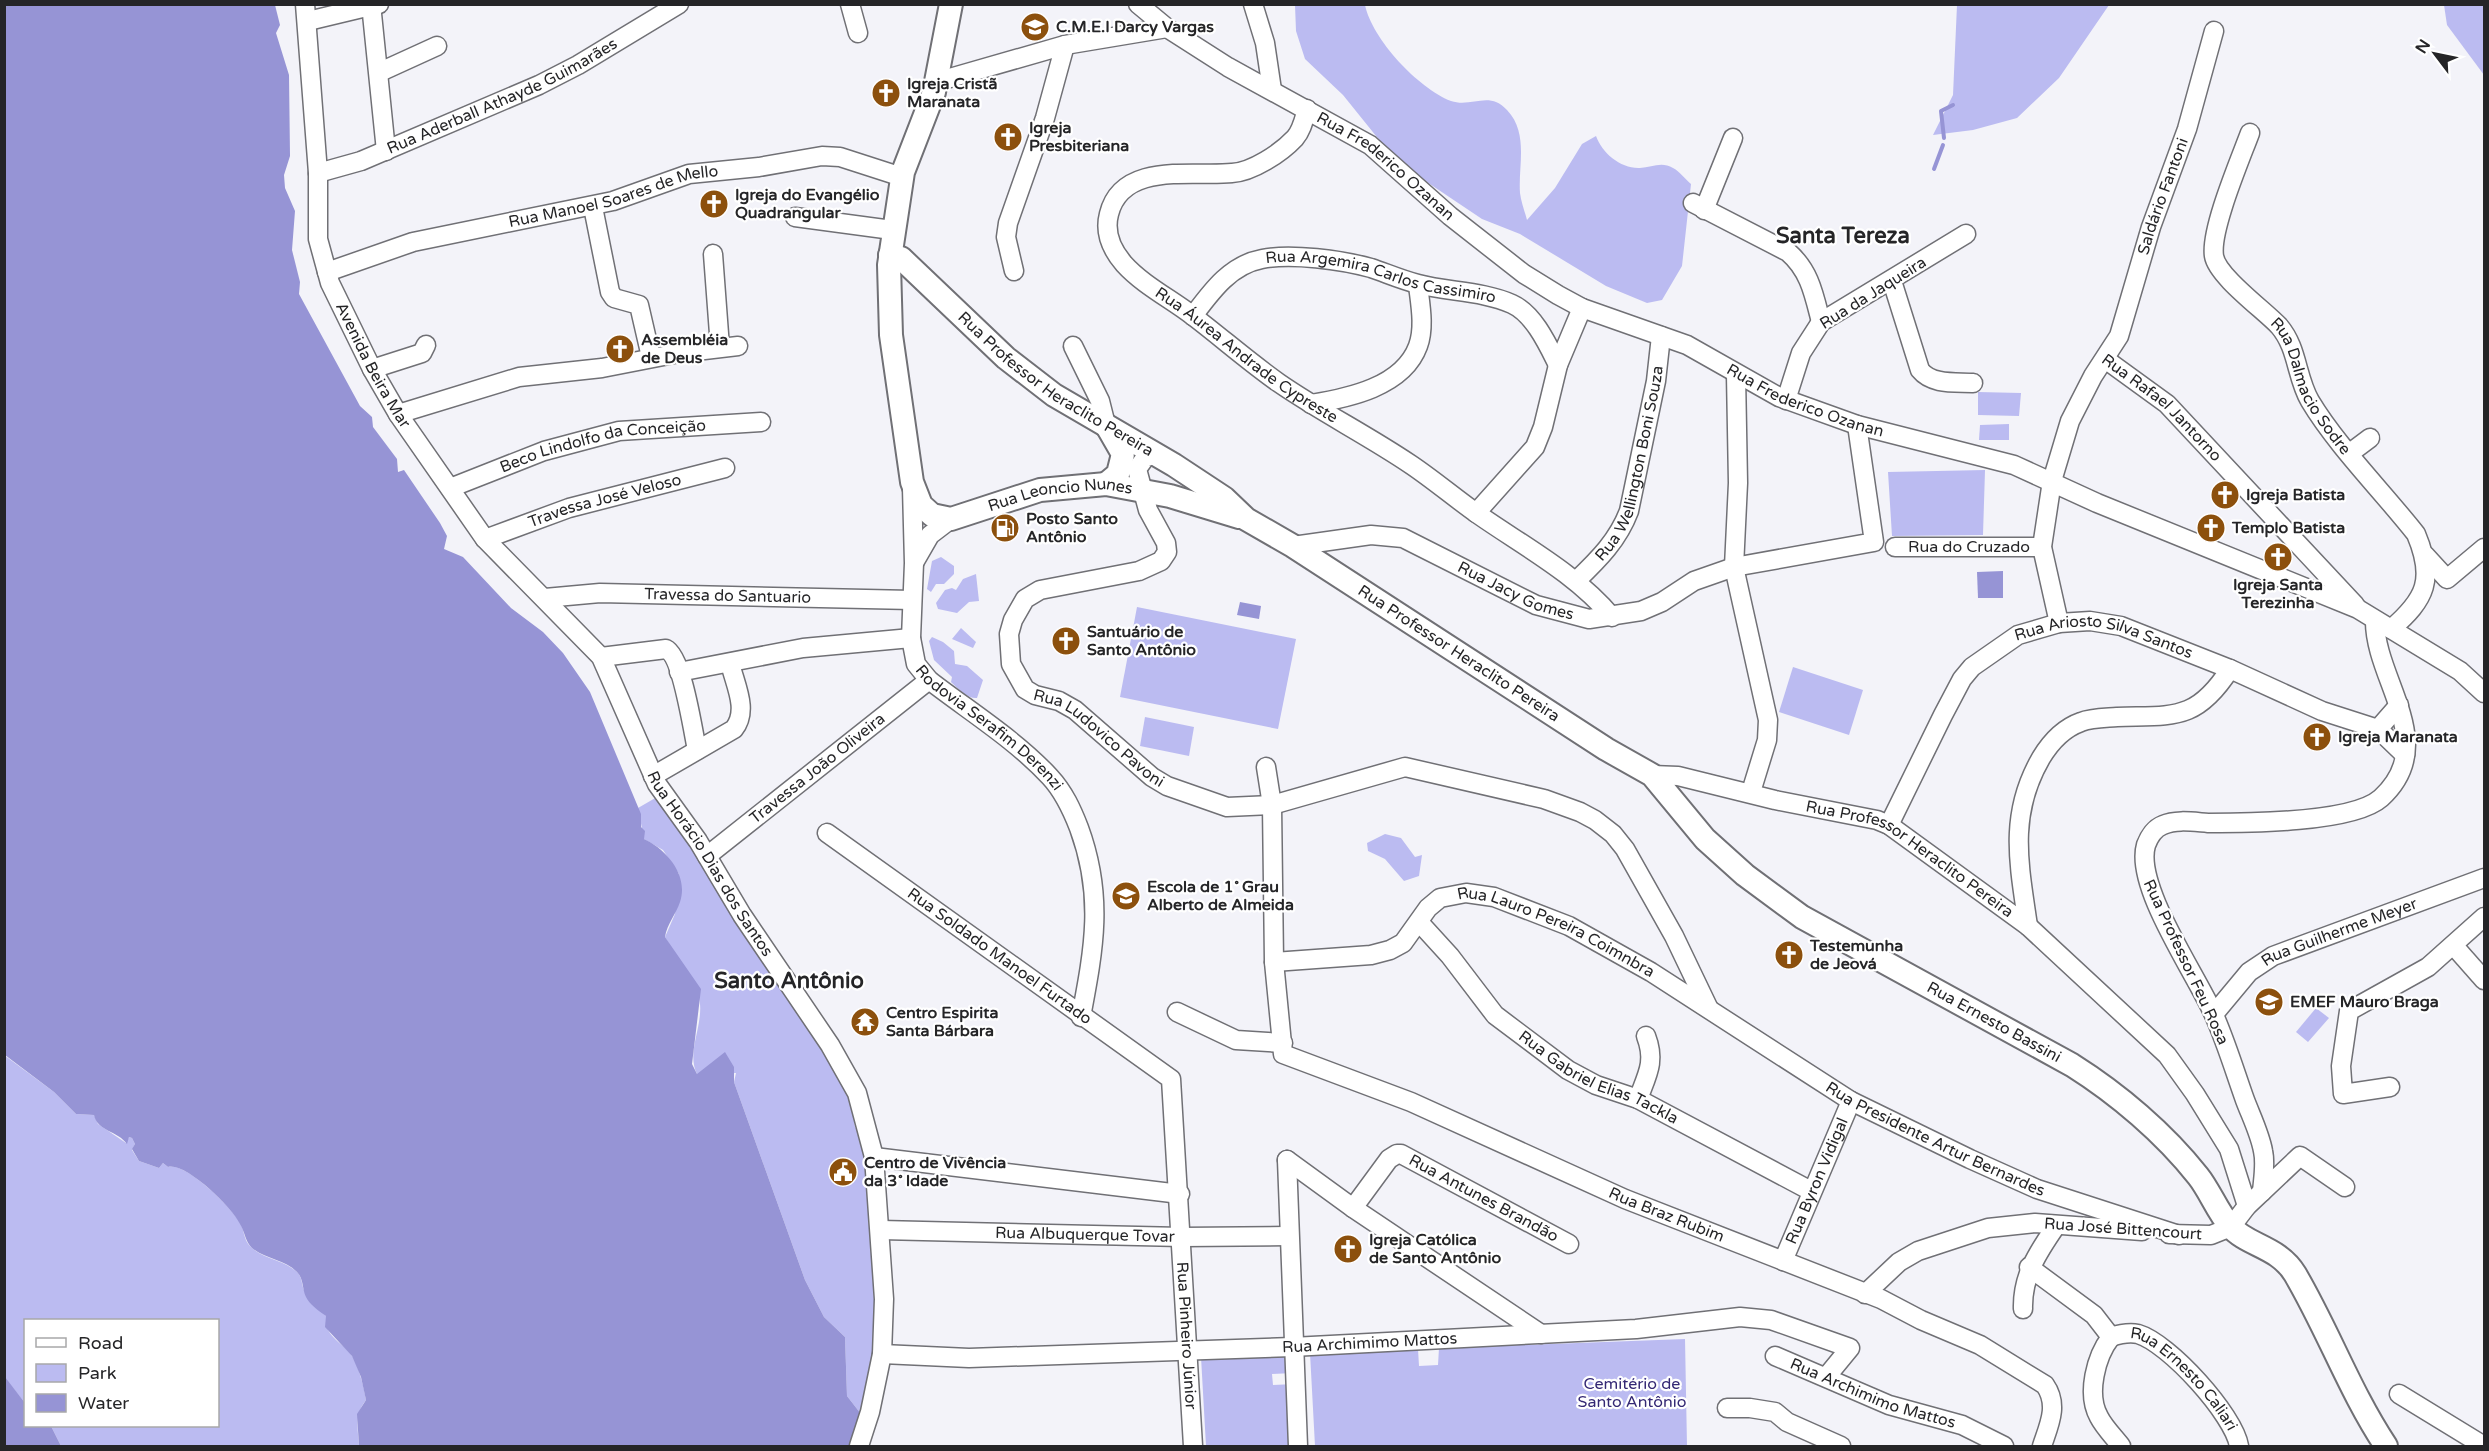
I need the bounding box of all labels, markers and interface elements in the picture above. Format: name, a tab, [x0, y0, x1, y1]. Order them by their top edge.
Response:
school or university icon: C.M.E.I Darcy Vargas	[1019, 11, 1051, 43]
place label: C.M.E.I Darcy Vargas	[1056, 17, 1214, 37]
north arrow	[2405, 24, 2465, 84]
street label: Rua Aderball Athayde Guimarães	[384, 34, 621, 159]
text: N	[2411, 36, 2435, 57]
place label: Igreja Cristã Maranata	[907, 74, 997, 112]
church icon: Igreja Cristã Maranata	[870, 77, 902, 109]
street label: Rua Frederico Ozanan	[1313, 108, 1458, 225]
place label: Igreja Presbiteriana	[1029, 118, 1129, 156]
church icon: Igreja Presbiteriana	[992, 121, 1024, 153]
street label: Saldário Fantoni	[2133, 135, 2193, 257]
street label: Rua Manoel Soares de Mello	[507, 161, 719, 232]
place label: Igreja do Evangélio Quadrangular	[735, 185, 880, 223]
church icon: Igreja do Evangélio Quadrangular	[698, 188, 730, 220]
district label: Santa Tereza	[1776, 223, 1910, 249]
street label: Rua Argemira Carlos Cassimiro	[1265, 247, 1498, 308]
street label: Rua da Jaqueira	[1816, 252, 1930, 334]
street label: Rua Áurea Andrade Cypreste	[1151, 283, 1341, 428]
street label: Avenida Beira Mar	[331, 299, 415, 433]
street label: Rua Professor Heraclito Pereira	[954, 307, 1157, 461]
street label: Rua Dalmacio Sodre	[2266, 313, 2355, 459]
place label: Assembléia de Deus	[641, 330, 728, 368]
church icon: Assembléia de Deus	[604, 333, 636, 365]
street label: Rua Rafael Jantorno	[2098, 350, 2226, 466]
street label: Rua Frederico Ozanan	[1723, 359, 1886, 441]
street label: Rua Wellington Boni Souza	[1591, 365, 1668, 565]
street label: Beco Lindolfo da Conceição	[497, 416, 706, 477]
street label: Travessa José Veloso	[525, 470, 683, 532]
street label: Rua Leoncio Nunes	[985, 474, 1134, 516]
church icon: Igreja Batista	[2209, 479, 2241, 511]
place label: Igreja Batista	[2246, 485, 2345, 505]
place label: Posto Santo Antônio	[1026, 509, 1118, 547]
fuel station icon: Posto Santo Antônio	[989, 512, 1021, 544]
church icon: Templo Batista	[2195, 512, 2227, 544]
place label: Templo Batista	[2231, 518, 2345, 538]
street label: Rua do Cruzado	[1908, 537, 2030, 557]
church icon: Igreja Santa Terezinha	[2262, 541, 2294, 573]
street label: Rua Jacy Gomes	[1454, 557, 1576, 625]
place label: Igreja Santa Terezinha	[2233, 575, 2323, 613]
street label: Rua Professor Heraclito Pereira	[1354, 581, 1564, 726]
street label: Travessa do Santuario	[644, 584, 811, 608]
street label: Rua Ariosto Silva Santos	[2012, 611, 2196, 663]
place label: Santuário de Santo Antônio	[1087, 622, 1196, 660]
church icon: Santuário de Santo Antônio	[1050, 625, 1082, 657]
street label: Rodovia Serafim Derenzi	[911, 661, 1068, 795]
street label: Rua Ludovico Pavoni	[1031, 685, 1168, 792]
street label: Travessa João Oliveira	[746, 709, 889, 828]
church icon: Igreja Maranata	[2301, 721, 2333, 753]
place label: Igreja Maranata	[2338, 727, 2458, 747]
street label: Rua Horácio Dias dos Santos	[643, 768, 777, 961]
street label: Rua Professor Heraclito Pereira	[1804, 796, 2017, 922]
street label: Rua Professor Feu Rosa	[2139, 876, 2233, 1048]
place label: Escola de 1˚ Grau Alberto de Almeida	[1147, 877, 1294, 915]
school or university icon: Escola de 1˚ Grau Alberto de Almeida	[1110, 880, 1142, 912]
street label: Rua Lauro Pereira Coimnbra	[1455, 883, 1658, 982]
street label: Rua Soldado Manoel Furtado	[903, 884, 1096, 1029]
street label: Rua Guilherme Meyer	[2257, 893, 2421, 971]
place label: Testemunha de Jeová	[1809, 936, 1903, 974]
church icon: Testemunha de Jeová	[1773, 939, 1805, 971]
district label: Santo Antônio	[714, 968, 864, 994]
street label: Rua Ernesto Bassini	[1923, 977, 2065, 1067]
school or university icon: EMEF Mauro Braga	[2253, 986, 2285, 1018]
place label: EMEF Mauro Braga	[2290, 992, 2439, 1012]
place label: Centro Espirita Santa Bárbara	[886, 1003, 998, 1041]
temple icon: Centro Espirita Santa Bárbara	[849, 1006, 881, 1038]
street label: Rua Gabriel Elias Tackla	[1515, 1026, 1682, 1129]
street label: Rua Presidente Artur Bernardes	[1822, 1077, 2047, 1201]
street label: Rua Byron Vidigal	[1781, 1115, 1853, 1247]
street label: Rua Antunes Brandão	[1405, 1150, 1562, 1247]
place label: Centro de Vivência da 3˚ Idade	[864, 1153, 1006, 1191]
public building icon: Centro de Vivência da 3˚ Idade	[827, 1156, 859, 1188]
street label: Rua Braz Rubim	[1606, 1183, 1727, 1247]
street label: Rua José Bittencourt	[2043, 1213, 2203, 1245]
street label: Rua Albuquerque Tovar	[995, 1223, 1176, 1247]
place label: Igreja Católica de Santo Antônio	[1369, 1230, 1501, 1268]
church icon: Igreja Católica de Santo Antônio	[1332, 1233, 1364, 1265]
street label: Rua Pinheiro Júnior	[1172, 1261, 1201, 1411]
legend	[24, 1319, 219, 1427]
street label: Rua Ernesto Caliari	[2129, 1323, 2242, 1434]
street label: Rua Archimimo Mattos	[1282, 1328, 1458, 1357]
text: Road	[78, 1332, 123, 1354]
street label: Rua Archimimo Mattos	[1787, 1354, 1958, 1433]
text: Park	[78, 1362, 117, 1384]
park label: Cemitério de Santo Antônio	[1578, 1374, 1686, 1412]
text: Water	[78, 1392, 129, 1414]

